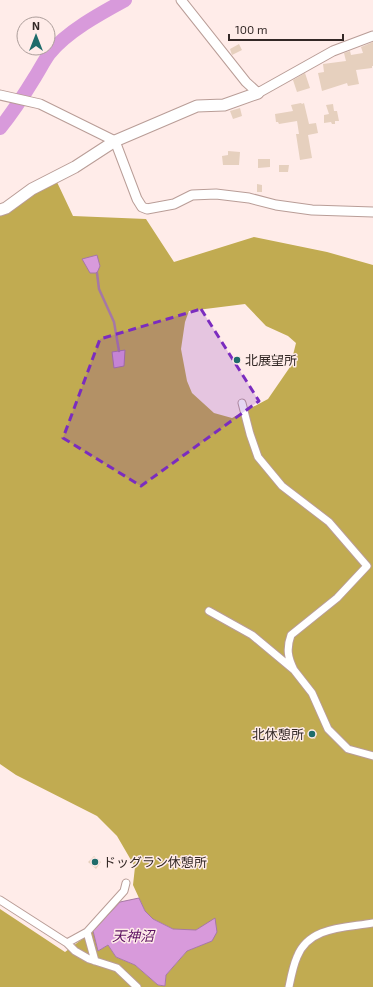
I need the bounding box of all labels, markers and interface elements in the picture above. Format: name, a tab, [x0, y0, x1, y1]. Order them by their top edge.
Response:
north arrow	[16, 16, 56, 56]
scale bar	[229, 16, 343, 42]
text: N	[32, 19, 40, 32]
text: 100 m	[235, 22, 267, 36]
place label: 北展望所	[245, 352, 297, 368]
marker: 北展望所	[232, 355, 242, 365]
place label: 北休憩所	[252, 726, 304, 742]
marker: 北休憩所	[307, 729, 317, 739]
place label: ドッグラン休憩所	[103, 854, 207, 870]
marker: ドッグラン休憩所	[90, 857, 100, 867]
water label: 天神沼	[112, 927, 156, 944]

